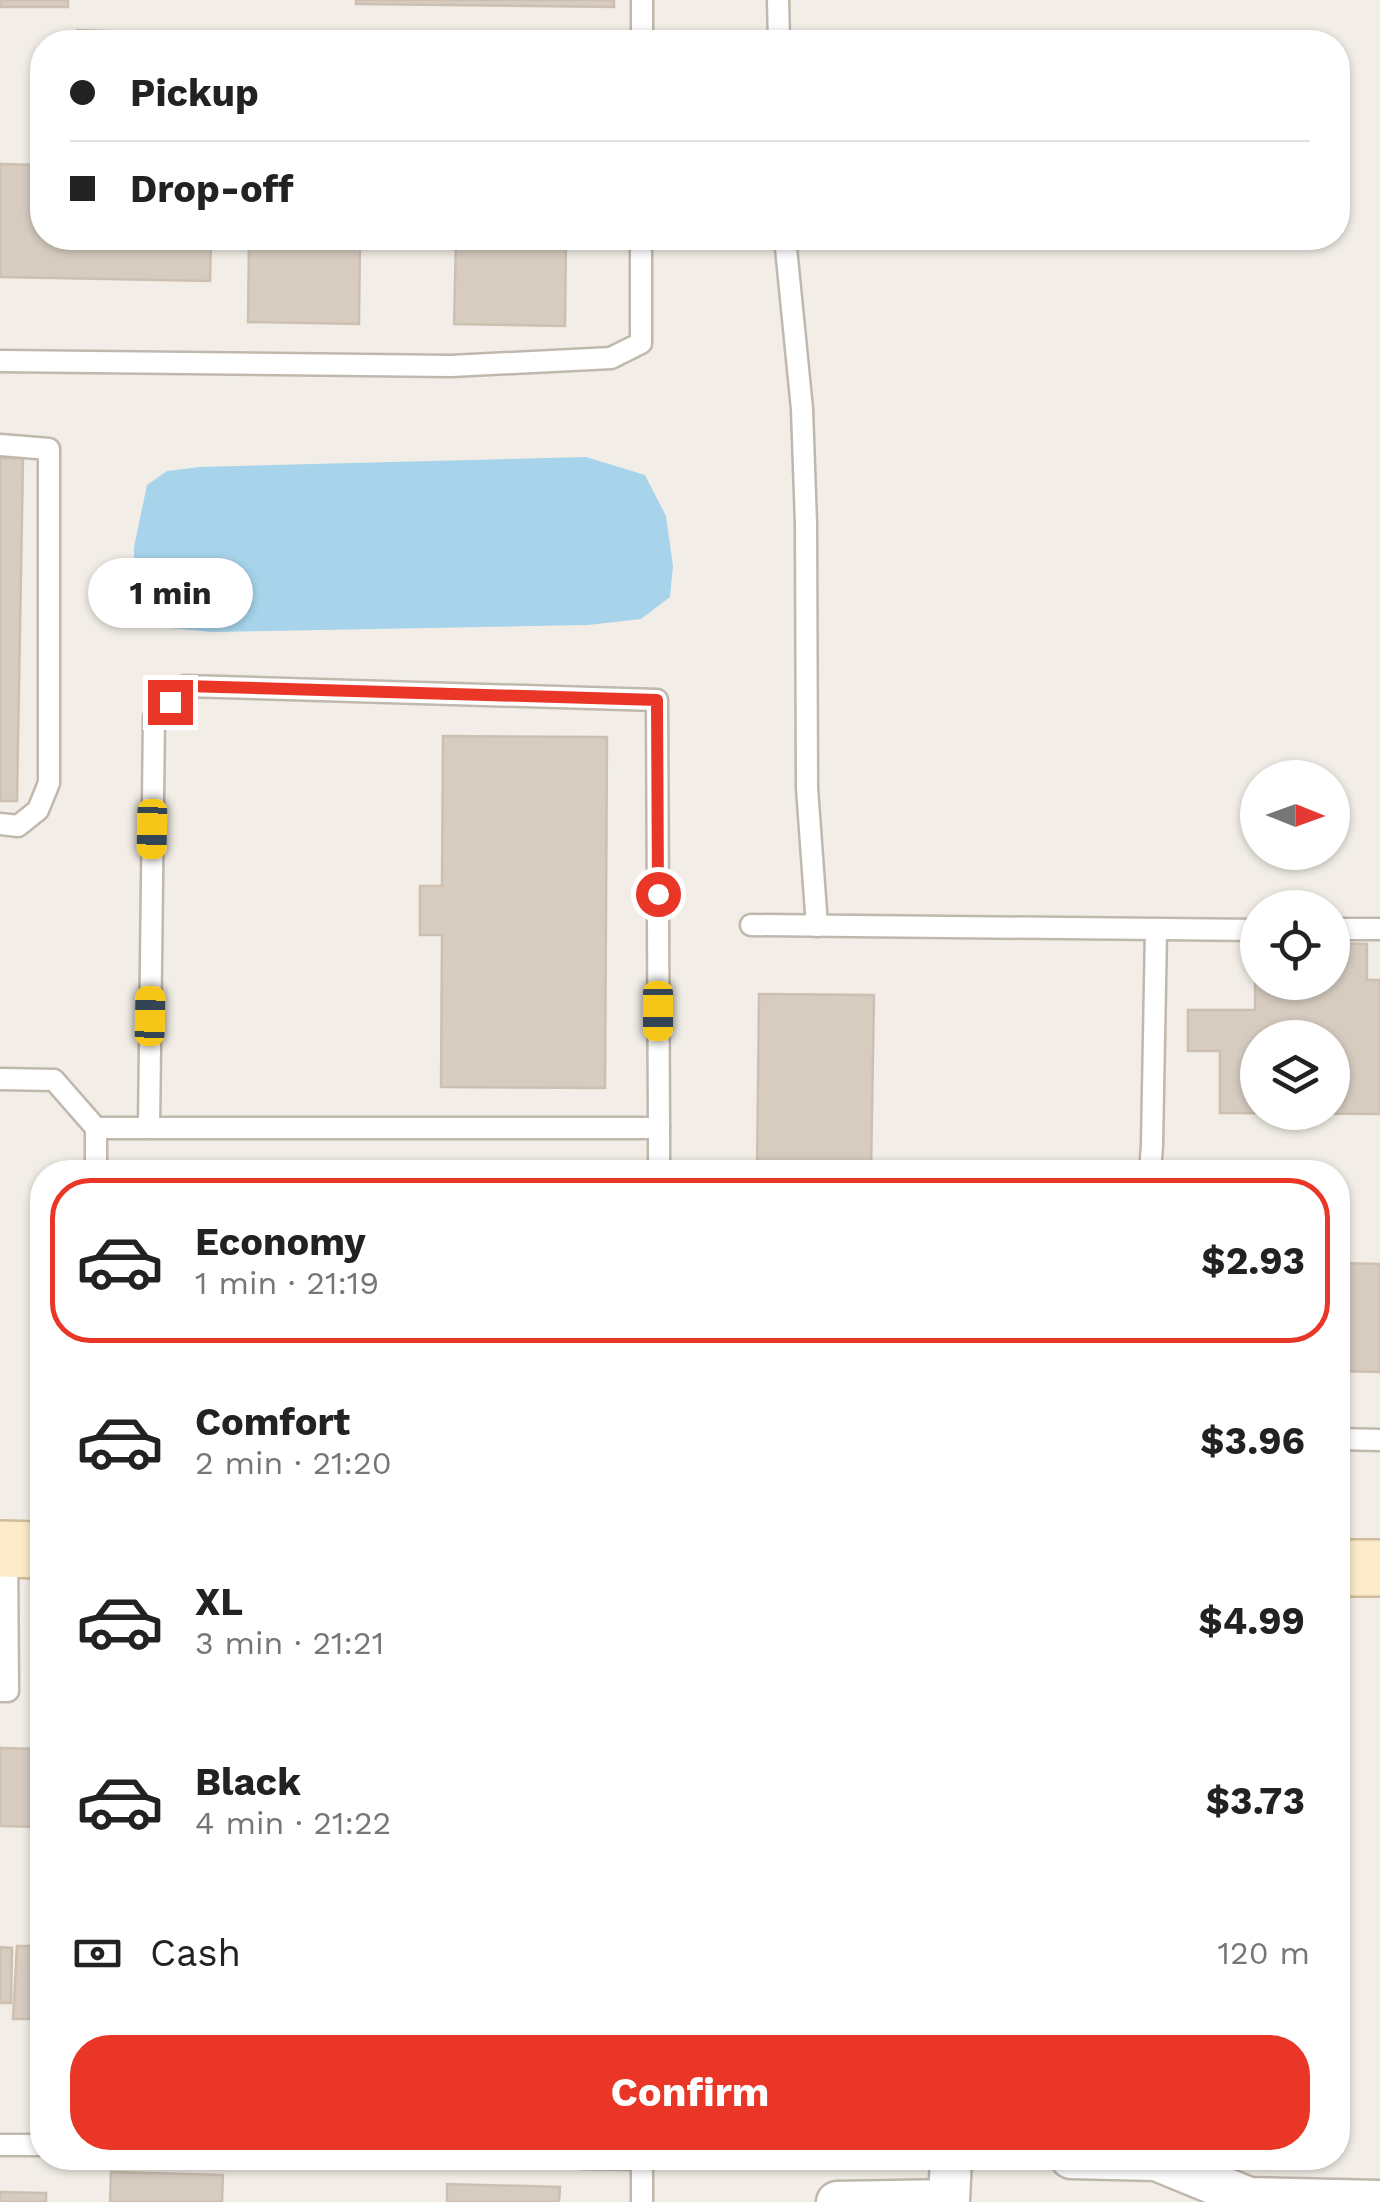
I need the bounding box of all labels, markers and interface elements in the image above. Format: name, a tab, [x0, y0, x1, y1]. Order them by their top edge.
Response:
text: Pickup	[130, 71, 259, 115]
text: Drop-off	[130, 167, 294, 211]
callout: 1 min	[88, 557, 252, 627]
text: 1 min	[129, 574, 212, 612]
route end	[148, 680, 193, 725]
north arrow	[1240, 760, 1350, 870]
map controls	[1240, 760, 1350, 1130]
car	[136, 799, 168, 859]
route start	[636, 872, 681, 917]
button: locate	[1240, 890, 1350, 1000]
car	[643, 981, 673, 1041]
car	[134, 986, 166, 1046]
button: layers	[1240, 1020, 1350, 1130]
icon: car	[75, 1216, 165, 1306]
text: Economy	[195, 1220, 366, 1264]
text: $2.93	[1201, 1239, 1305, 1283]
text: 1 min · 21:19	[195, 1264, 379, 1302]
icon: car	[75, 1396, 165, 1486]
text: Comfort	[195, 1400, 350, 1444]
text: $3.96	[1200, 1419, 1305, 1463]
text: 2 min · 21:20	[195, 1444, 392, 1482]
icon: car	[75, 1576, 165, 1666]
text: XL	[195, 1580, 243, 1624]
text: $4.99	[1198, 1599, 1305, 1643]
text: 3 min · 21:21	[195, 1624, 384, 1662]
icon: car	[75, 1756, 165, 1846]
text: Black	[195, 1760, 301, 1804]
text: $3.73	[1206, 1779, 1305, 1823]
text: 4 min · 21:22	[195, 1804, 391, 1842]
icon: cash	[70, 1926, 125, 1981]
text: Cash	[150, 1931, 241, 1975]
text: 120 m	[1218, 1934, 1310, 1972]
button: Confirm	[70, 2035, 1310, 2150]

